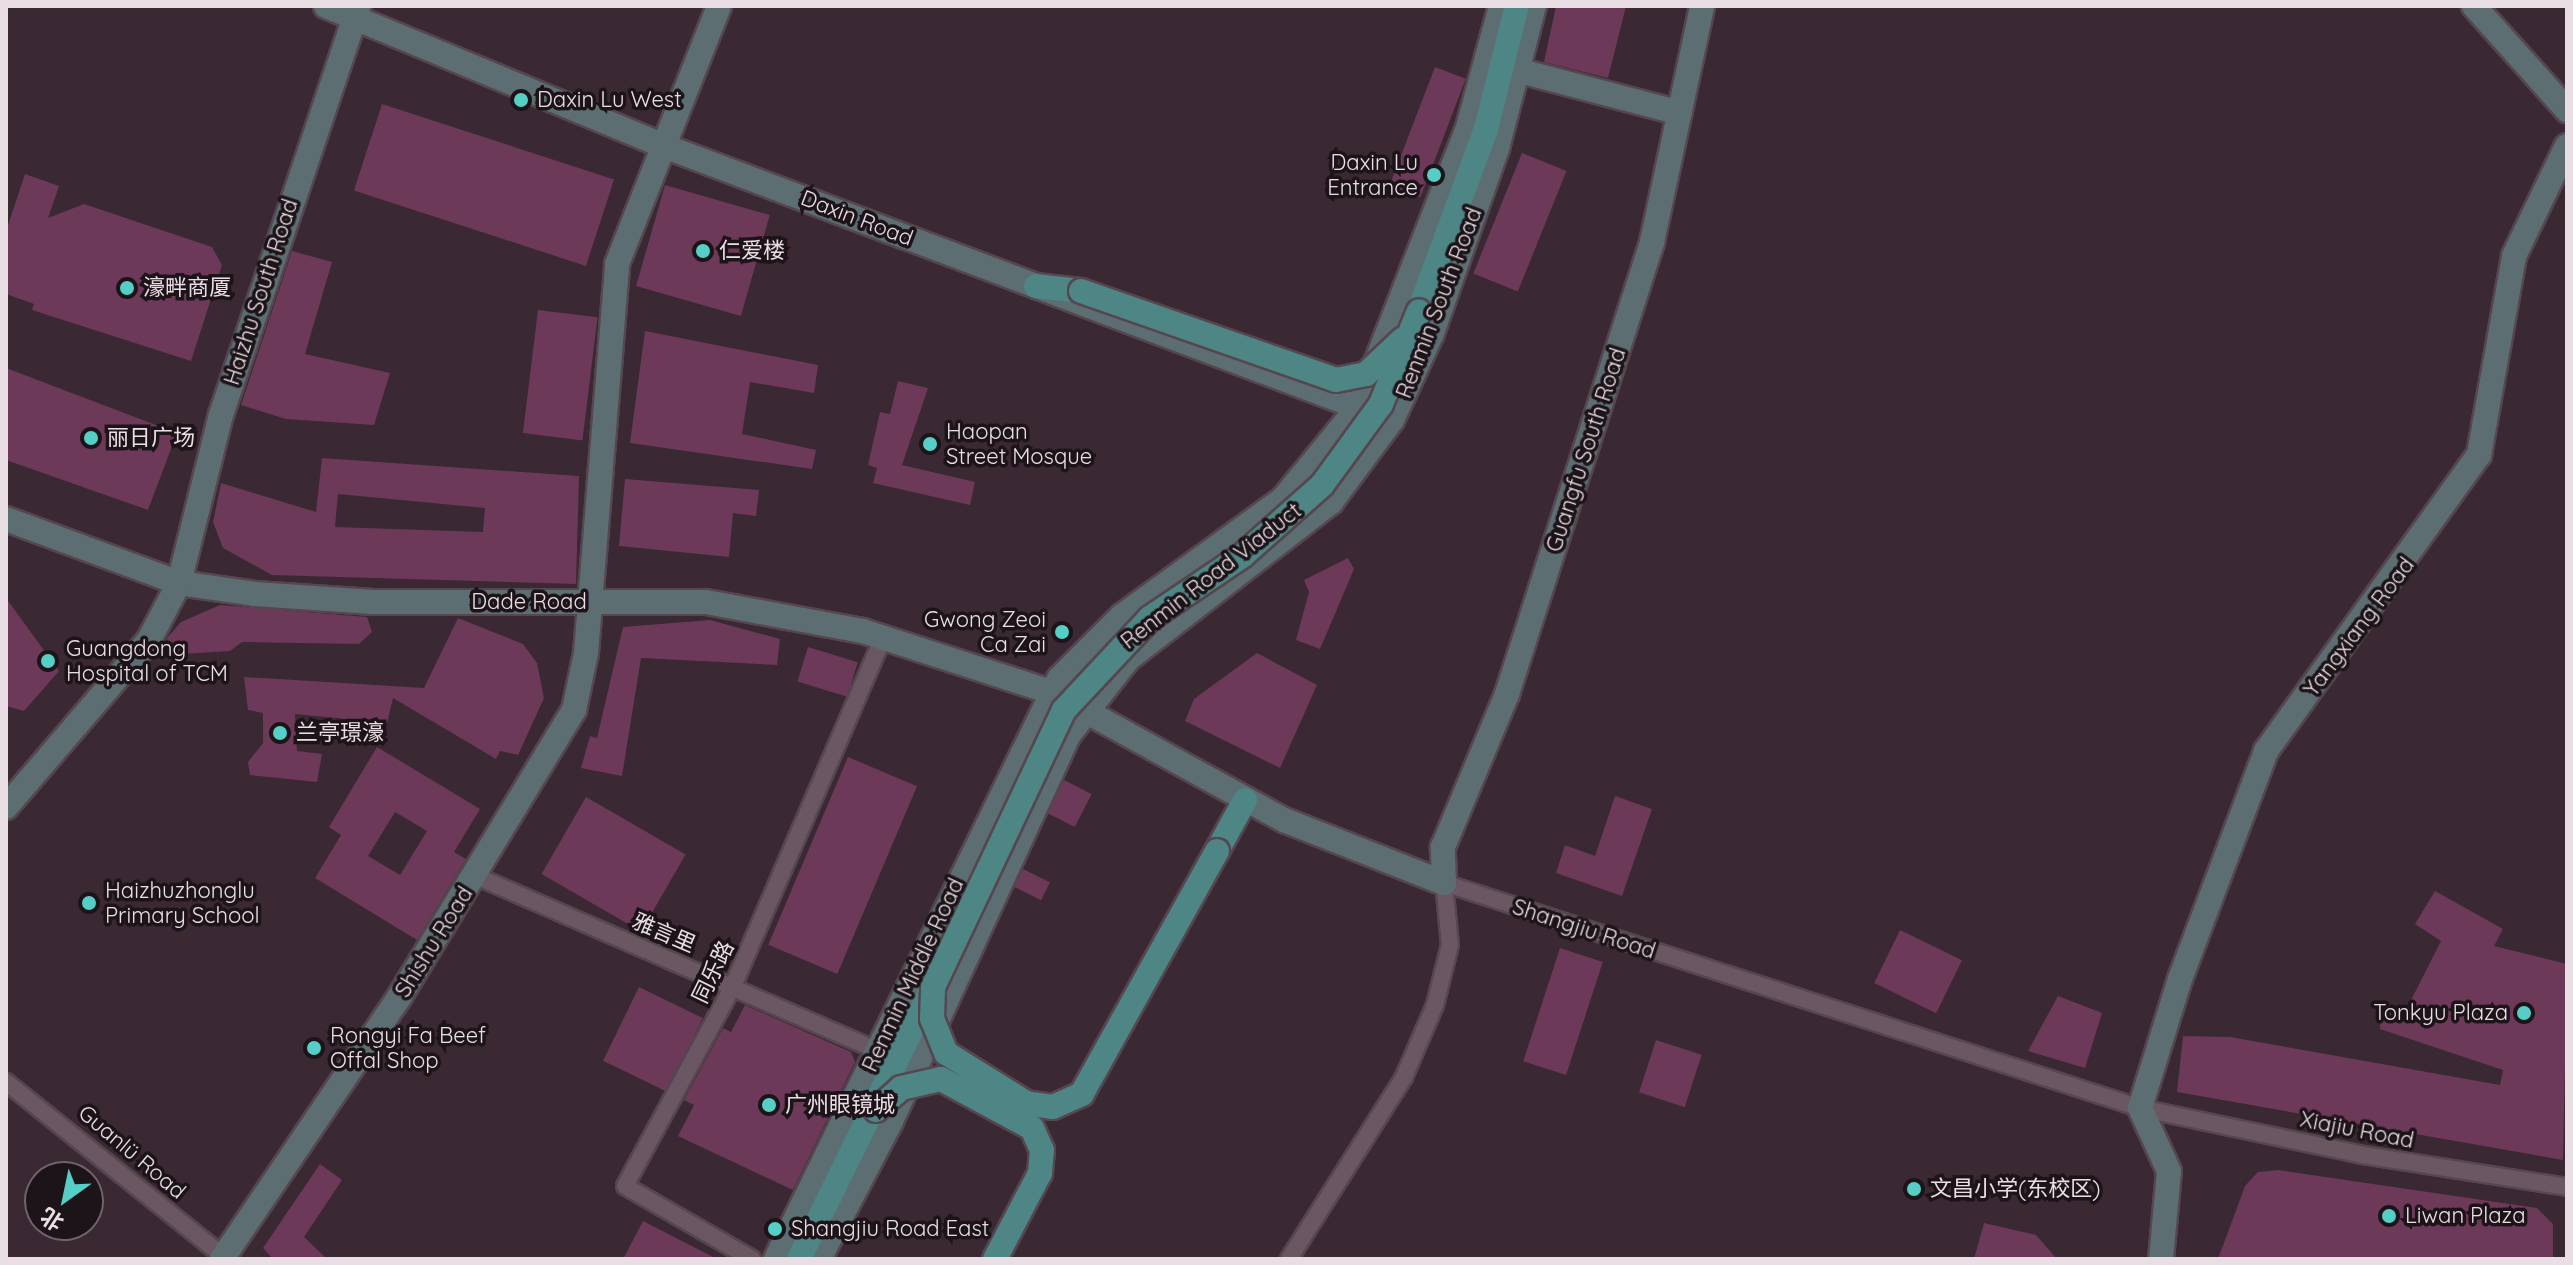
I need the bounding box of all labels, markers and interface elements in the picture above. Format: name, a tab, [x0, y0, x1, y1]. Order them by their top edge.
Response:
place label: Daxin Lu West	[537, 87, 682, 113]
marker: Daxin Lu West	[512, 91, 530, 109]
place label: Daxin Lu Entrance	[1327, 149, 1418, 200]
marker: Daxin Lu Entrance	[1425, 166, 1443, 184]
street label: Daxin Road	[797, 185, 917, 251]
street label: Haizhu South Road	[218, 196, 304, 388]
street label: Renmin South Road	[1390, 204, 1488, 402]
place label: 仁爱楼	[719, 238, 785, 264]
marker: 仁爱楼	[694, 242, 712, 260]
place label: 濠畔商厦	[143, 275, 231, 301]
marker: 濠畔商厦	[118, 279, 136, 297]
street label: Guangfu South Road	[1541, 345, 1631, 555]
place label: Haopan Street Mosque	[946, 418, 1092, 470]
place label: 丽日广场	[107, 425, 195, 451]
marker: 丽日广场	[82, 429, 100, 447]
marker: Haopan Street Mosque	[921, 435, 939, 453]
street label: Renmin Road Viaduct	[1116, 497, 1306, 655]
street label: Yangxiang Road	[2298, 552, 2420, 702]
street label: Dade Road	[471, 589, 587, 615]
place label: Gwong Zeoi Ca Zai	[924, 606, 1046, 658]
marker: Gwong Zeoi Ca Zai	[1053, 623, 1071, 641]
place label: Guangdong Hospital of TCM	[66, 635, 228, 686]
marker: Guangdong Hospital of TCM	[37, 650, 59, 672]
place label: 兰亭璟濠	[296, 720, 384, 746]
marker: 兰亭璟濠	[271, 724, 289, 742]
street label: Renmin Middle Road	[857, 874, 969, 1076]
place label: Haizhuzhonglu Primary School	[105, 877, 260, 928]
street label: Shishu Road	[390, 882, 478, 1002]
street label: Shangjiu Road	[1509, 893, 1659, 965]
marker: Haizhuzhonglu Primary School	[80, 894, 98, 912]
street label: 雅言里	[628, 908, 700, 958]
street label: 同乐路	[687, 937, 739, 1007]
place label: Tonkyu Plaza	[2373, 1000, 2508, 1026]
marker: Tonkyu Plaza	[2515, 1004, 2533, 1022]
place label: Rongyi Fa Beef Offal Shop	[330, 1022, 486, 1074]
marker: Rongyi Fa Beef Offal Shop	[305, 1039, 323, 1057]
place label: 广州眼镜城	[785, 1092, 895, 1118]
marker: 广州眼镜城	[760, 1096, 778, 1114]
street label: Guanlü Road	[73, 1099, 191, 1205]
street label: Xiajiu Road	[2298, 1106, 2416, 1154]
north arrow	[24, 1161, 104, 1241]
place label: 文昌小学(东校区)	[1930, 1176, 2100, 1202]
marker: 文昌小学(东校区)	[1905, 1180, 1923, 1198]
text: 北	[35, 1202, 69, 1237]
place label: Liwan Plaza	[2405, 1203, 2525, 1229]
marker: Liwan Plaza	[2380, 1207, 2398, 1225]
place label: Shangjiu Road East	[791, 1216, 989, 1242]
marker: Shangjiu Road East	[766, 1220, 784, 1238]

